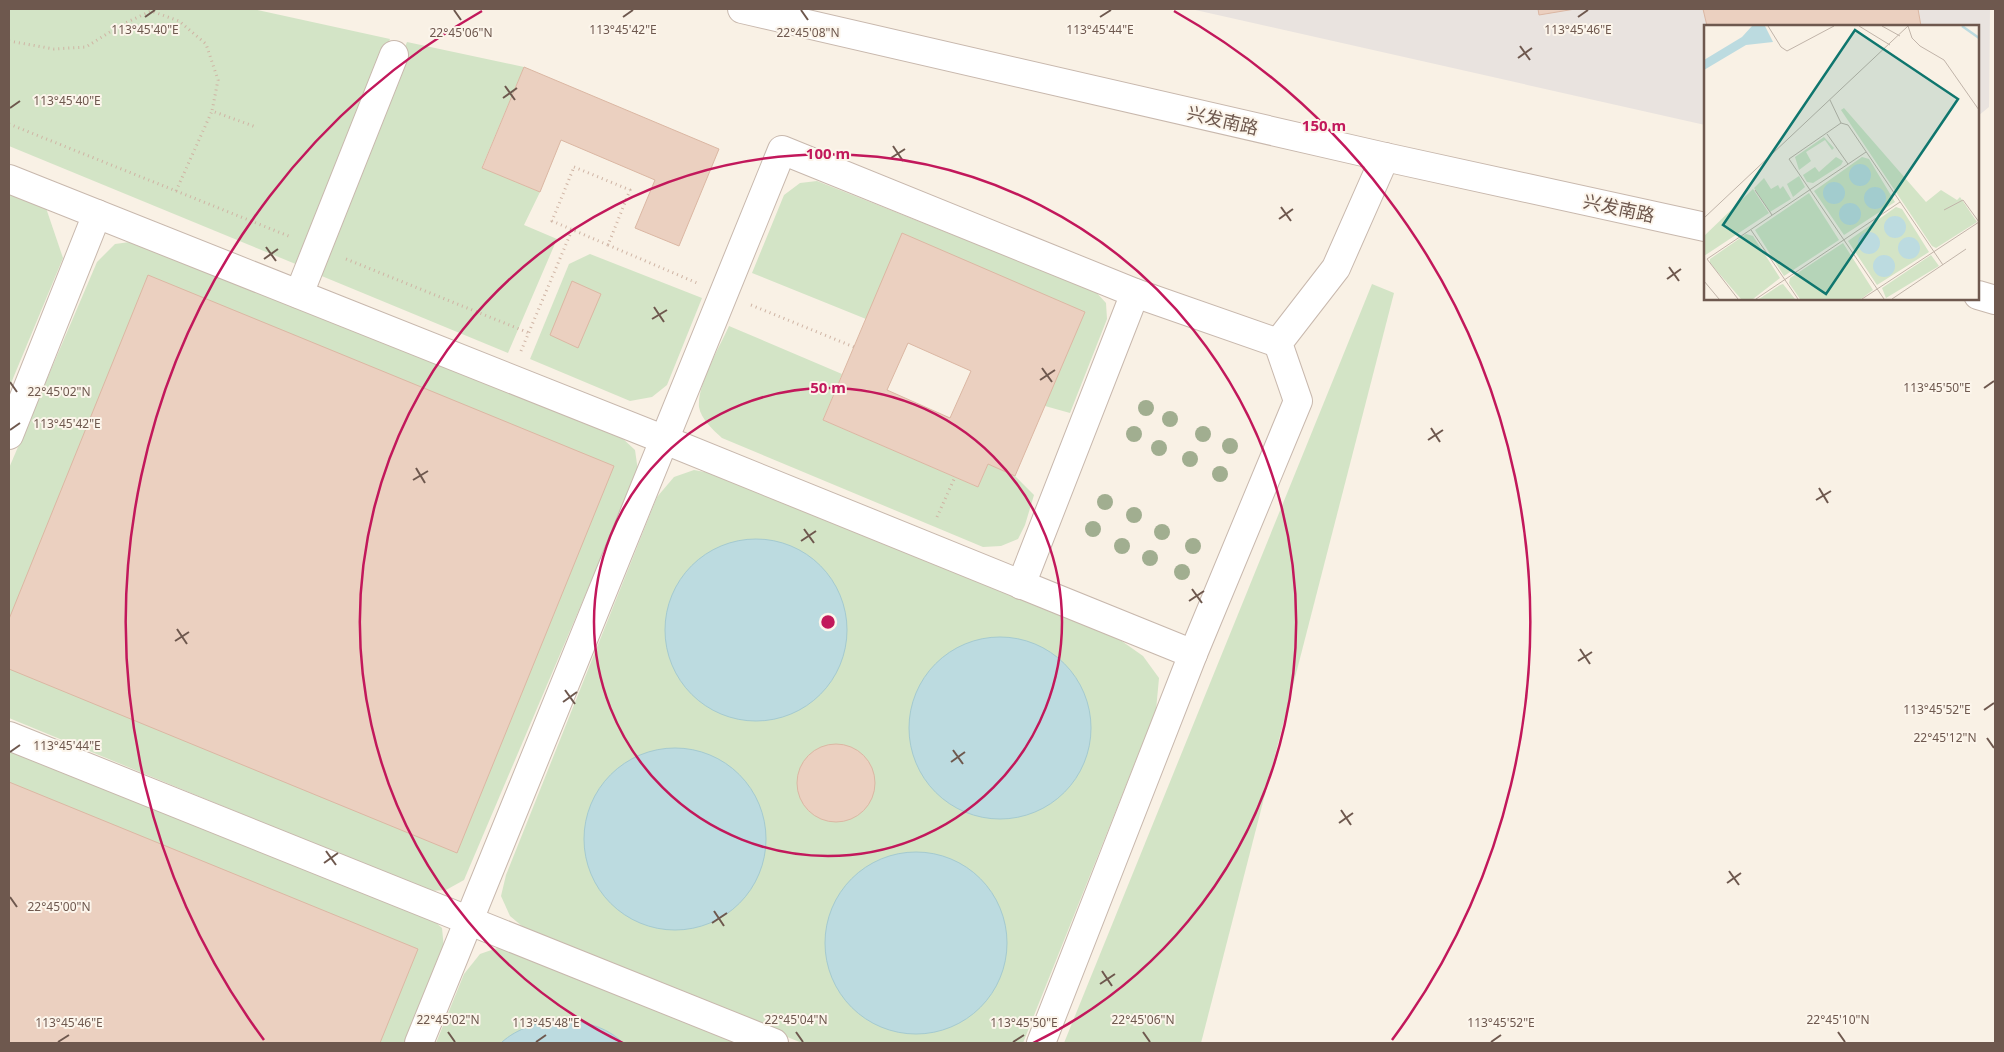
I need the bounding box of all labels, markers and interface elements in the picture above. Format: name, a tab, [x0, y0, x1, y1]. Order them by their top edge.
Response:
text: 113°45'40"E	[111, 21, 179, 38]
text: 113°45'42"E	[589, 21, 657, 38]
text: 113°45'44"E	[1066, 21, 1134, 38]
text: 113°45'46"E	[1544, 21, 1612, 38]
text: 22°45'06"N	[429, 24, 493, 41]
text: 22°45'08"N	[776, 24, 840, 41]
inset map	[1704, 25, 1979, 300]
text: 113°45'40"E	[33, 92, 101, 109]
street label: 兴发南路	[1185, 100, 1261, 140]
text: 150 m	[1302, 115, 1346, 135]
text: 100 m	[806, 143, 850, 163]
street label: 兴发南路	[1581, 189, 1657, 227]
text: 50 m	[810, 377, 846, 397]
text: 113°45'50"E	[1903, 379, 1971, 396]
text: 22°45'02"N	[27, 383, 91, 400]
text: 113°45'42"E	[33, 415, 101, 432]
centre of rings	[819, 613, 837, 631]
text: 113°45'52"E	[1903, 701, 1971, 718]
text: 22°45'12"N	[1913, 729, 1977, 746]
text: 113°45'44"E	[33, 737, 101, 754]
text: 22°45'00"N	[27, 898, 91, 915]
text: 22°45'02"N	[416, 1011, 480, 1028]
text: 22°45'04"N	[764, 1011, 828, 1028]
text: 22°45'06"N	[1111, 1011, 1175, 1028]
text: 22°45'10"N	[1806, 1011, 1870, 1028]
text: 113°45'46"E	[35, 1014, 103, 1031]
text: 113°45'48"E	[512, 1014, 580, 1031]
text: 113°45'50"E	[990, 1014, 1058, 1031]
text: 113°45'52"E	[1467, 1014, 1535, 1031]

